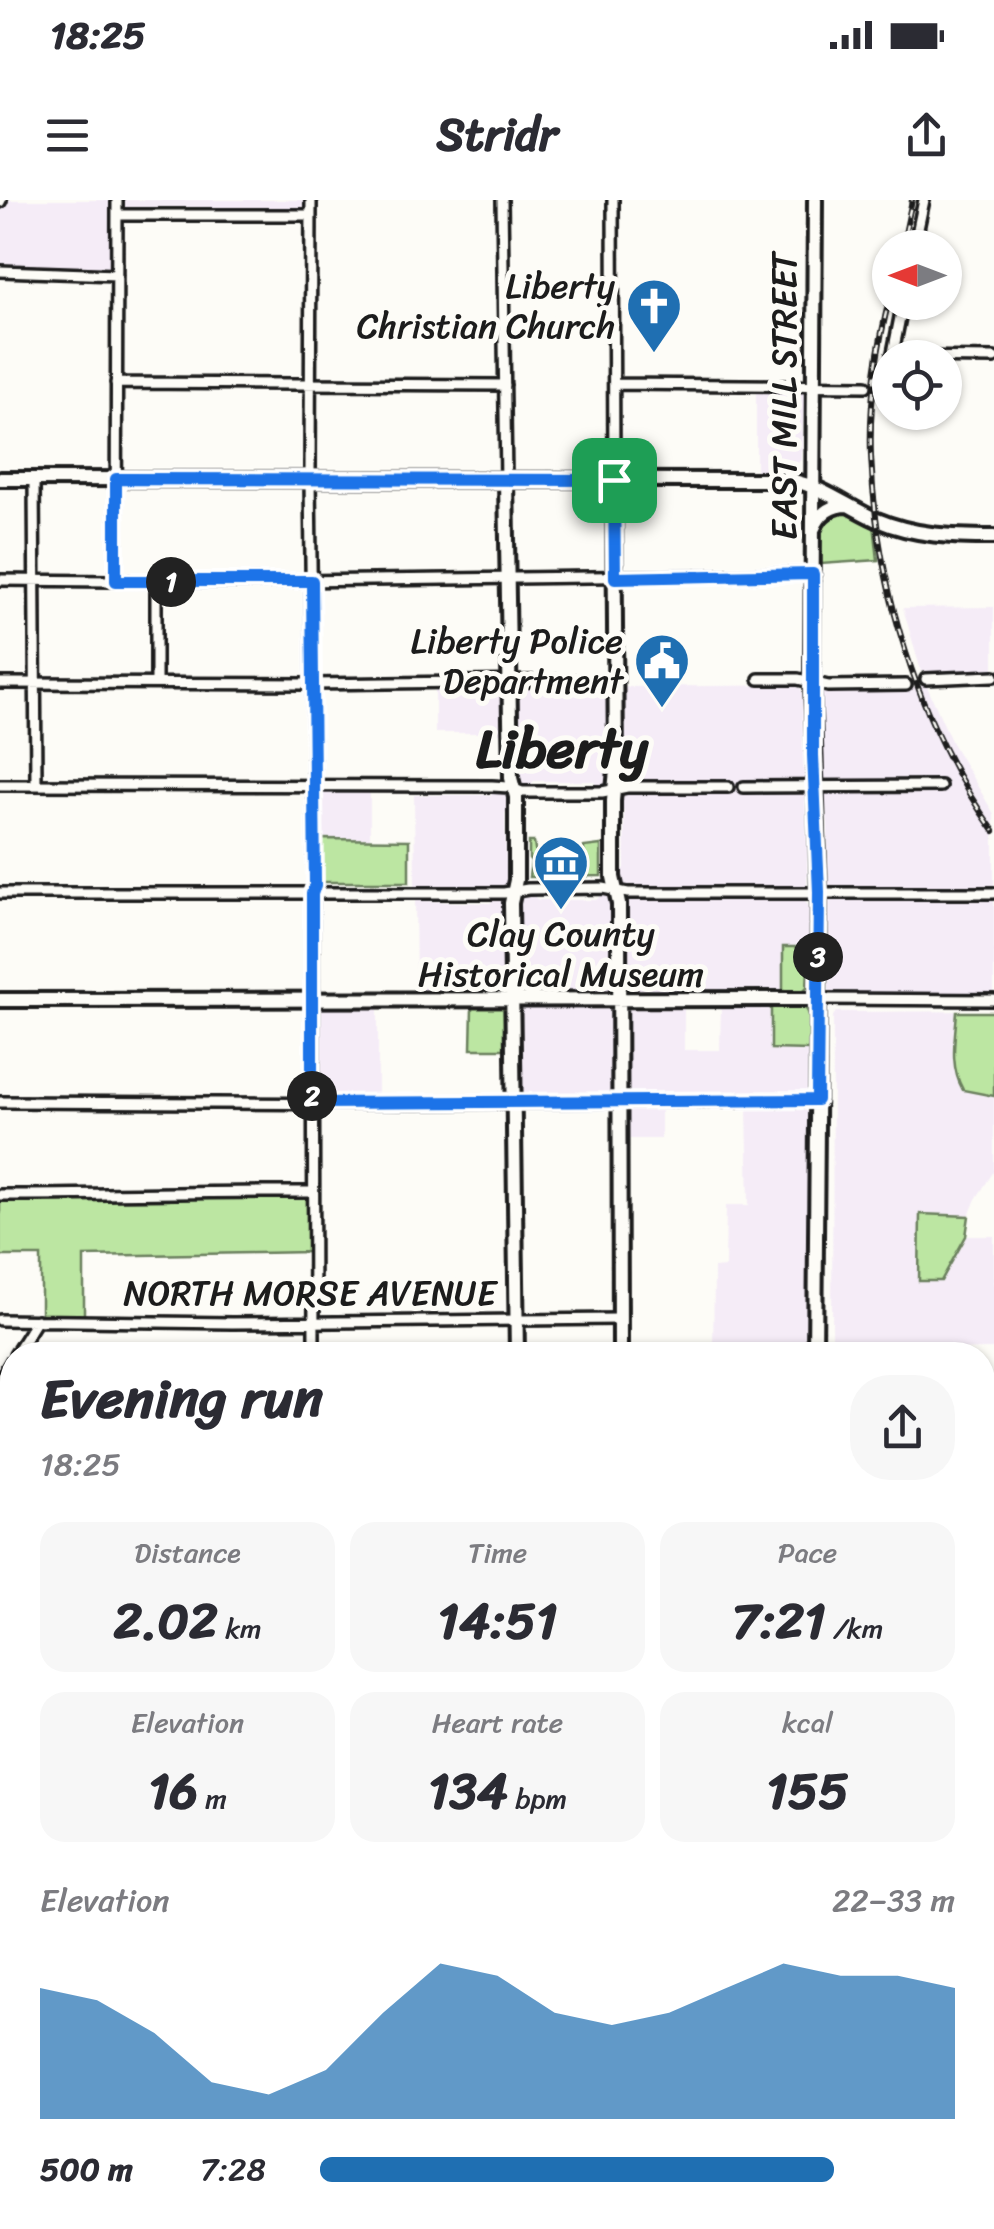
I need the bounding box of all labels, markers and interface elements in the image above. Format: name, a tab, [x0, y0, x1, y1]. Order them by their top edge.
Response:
text: 18:25	[50, 2, 146, 69]
text: Stridr	[437, 95, 557, 175]
icon: menu	[40, 108, 95, 163]
icon: share	[899, 108, 954, 163]
north arrow	[872, 230, 962, 320]
map controls	[872, 230, 962, 430]
street label: EAST MILL STREET	[753, 250, 815, 540]
place label: Liberty Christian Church	[357, 255, 616, 357]
church icon: Liberty Christian Church	[624, 276, 684, 355]
button: locate	[872, 340, 962, 430]
pin	[572, 438, 657, 523]
icon: arrive	[587, 453, 642, 508]
pin: 1	[146, 557, 196, 607]
text: 1	[165, 557, 177, 606]
place label: Liberty Police Department	[411, 610, 625, 712]
public building icon: Liberty Police Department	[632, 631, 692, 710]
district label: Liberty	[476, 700, 650, 797]
museum icon: Clay County Historical Museum	[531, 833, 591, 912]
place label: Clay County Historical Museum	[418, 903, 704, 1005]
pin: 3	[793, 932, 843, 982]
text: 3	[810, 932, 826, 981]
pin: 2	[287, 1071, 337, 1121]
text: 2	[304, 1071, 320, 1120]
street label: NORTH MORSE AVENUE	[124, 1262, 499, 1324]
text: Evening run	[40, 1350, 323, 1447]
button: share	[850, 1375, 955, 1480]
text: 18:25	[40, 1436, 121, 1493]
text: Distance	[134, 1528, 241, 1577]
text: Time	[468, 1528, 527, 1577]
text: Pace	[778, 1528, 837, 1577]
text: 2.02	[113, 1577, 218, 1666]
text: 14:51	[438, 1577, 557, 1666]
text: 7:21	[732, 1577, 826, 1666]
text: km	[218, 1604, 262, 1653]
text: /km	[826, 1604, 883, 1653]
text: Elevation	[131, 1698, 244, 1747]
text: Heart rate	[432, 1698, 563, 1747]
text: kcal	[782, 1698, 833, 1747]
text: 16	[148, 1747, 198, 1836]
text: 134	[428, 1747, 508, 1836]
text: 155	[766, 1747, 849, 1836]
text: m	[198, 1774, 227, 1823]
text: bpm	[508, 1774, 567, 1823]
text: Elevation	[40, 1872, 170, 1929]
text: 22–33 m	[832, 1872, 955, 1929]
text: 500 m	[40, 2141, 133, 2198]
text: 7:28	[200, 2141, 266, 2198]

